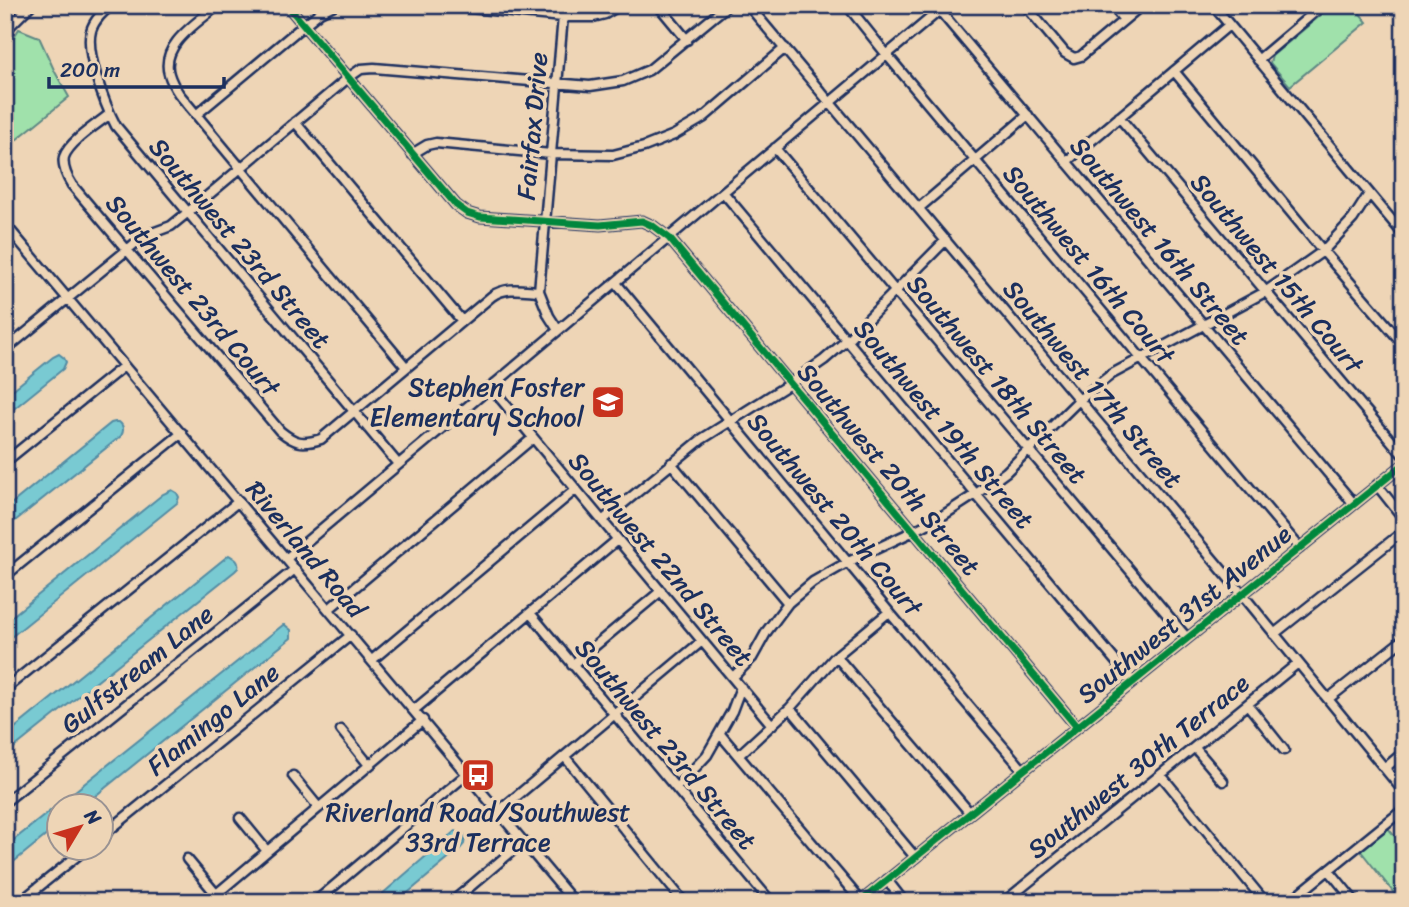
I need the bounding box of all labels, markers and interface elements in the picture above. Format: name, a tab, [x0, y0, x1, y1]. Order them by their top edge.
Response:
scale bar	[49, 46, 224, 90]
street label: Fairfax Drive	[503, 50, 561, 202]
text: 200 m	[60, 51, 120, 89]
street label: Southwest 23rd Street	[137, 126, 343, 360]
street label: Southwest 16th Street	[1058, 126, 1262, 356]
street label: Southwest 16th Court	[991, 153, 1188, 376]
street label: Southwest 15th Court	[1179, 162, 1376, 385]
street label: Southwest 23rd Court	[94, 183, 293, 408]
street label: Southwest 18th Street	[895, 263, 1099, 495]
street label: Southwest 17th Street	[991, 269, 1195, 499]
street label: Southwest 19th Street	[842, 308, 1046, 540]
street label: Southwest 20th Street	[785, 352, 993, 586]
place label: Stephen Foster Elementary School	[369, 364, 585, 440]
school or university icon: Stephen Foster Elementary School	[589, 383, 627, 421]
street label: Southwest 20th Court	[735, 401, 936, 628]
street label: Southwest 22nd Street	[557, 441, 765, 677]
street label: Riverland Road	[234, 469, 380, 631]
street label: Southwest 31st Avenue	[1066, 512, 1302, 716]
street label: Gulfstream Lane	[50, 592, 224, 746]
street label: Southwest 23rd Street	[563, 627, 769, 861]
street label: Flamingo Lane	[136, 650, 290, 788]
street label: Southwest 30th Terrace	[1016, 661, 1260, 871]
bus stop icon: Riverland Road/Southwest 33rd Terrace	[459, 756, 497, 794]
place label: Riverland Road/Southwest 33rd Terrace	[326, 789, 630, 865]
north arrow	[46, 792, 116, 862]
text: N	[75, 801, 111, 833]

